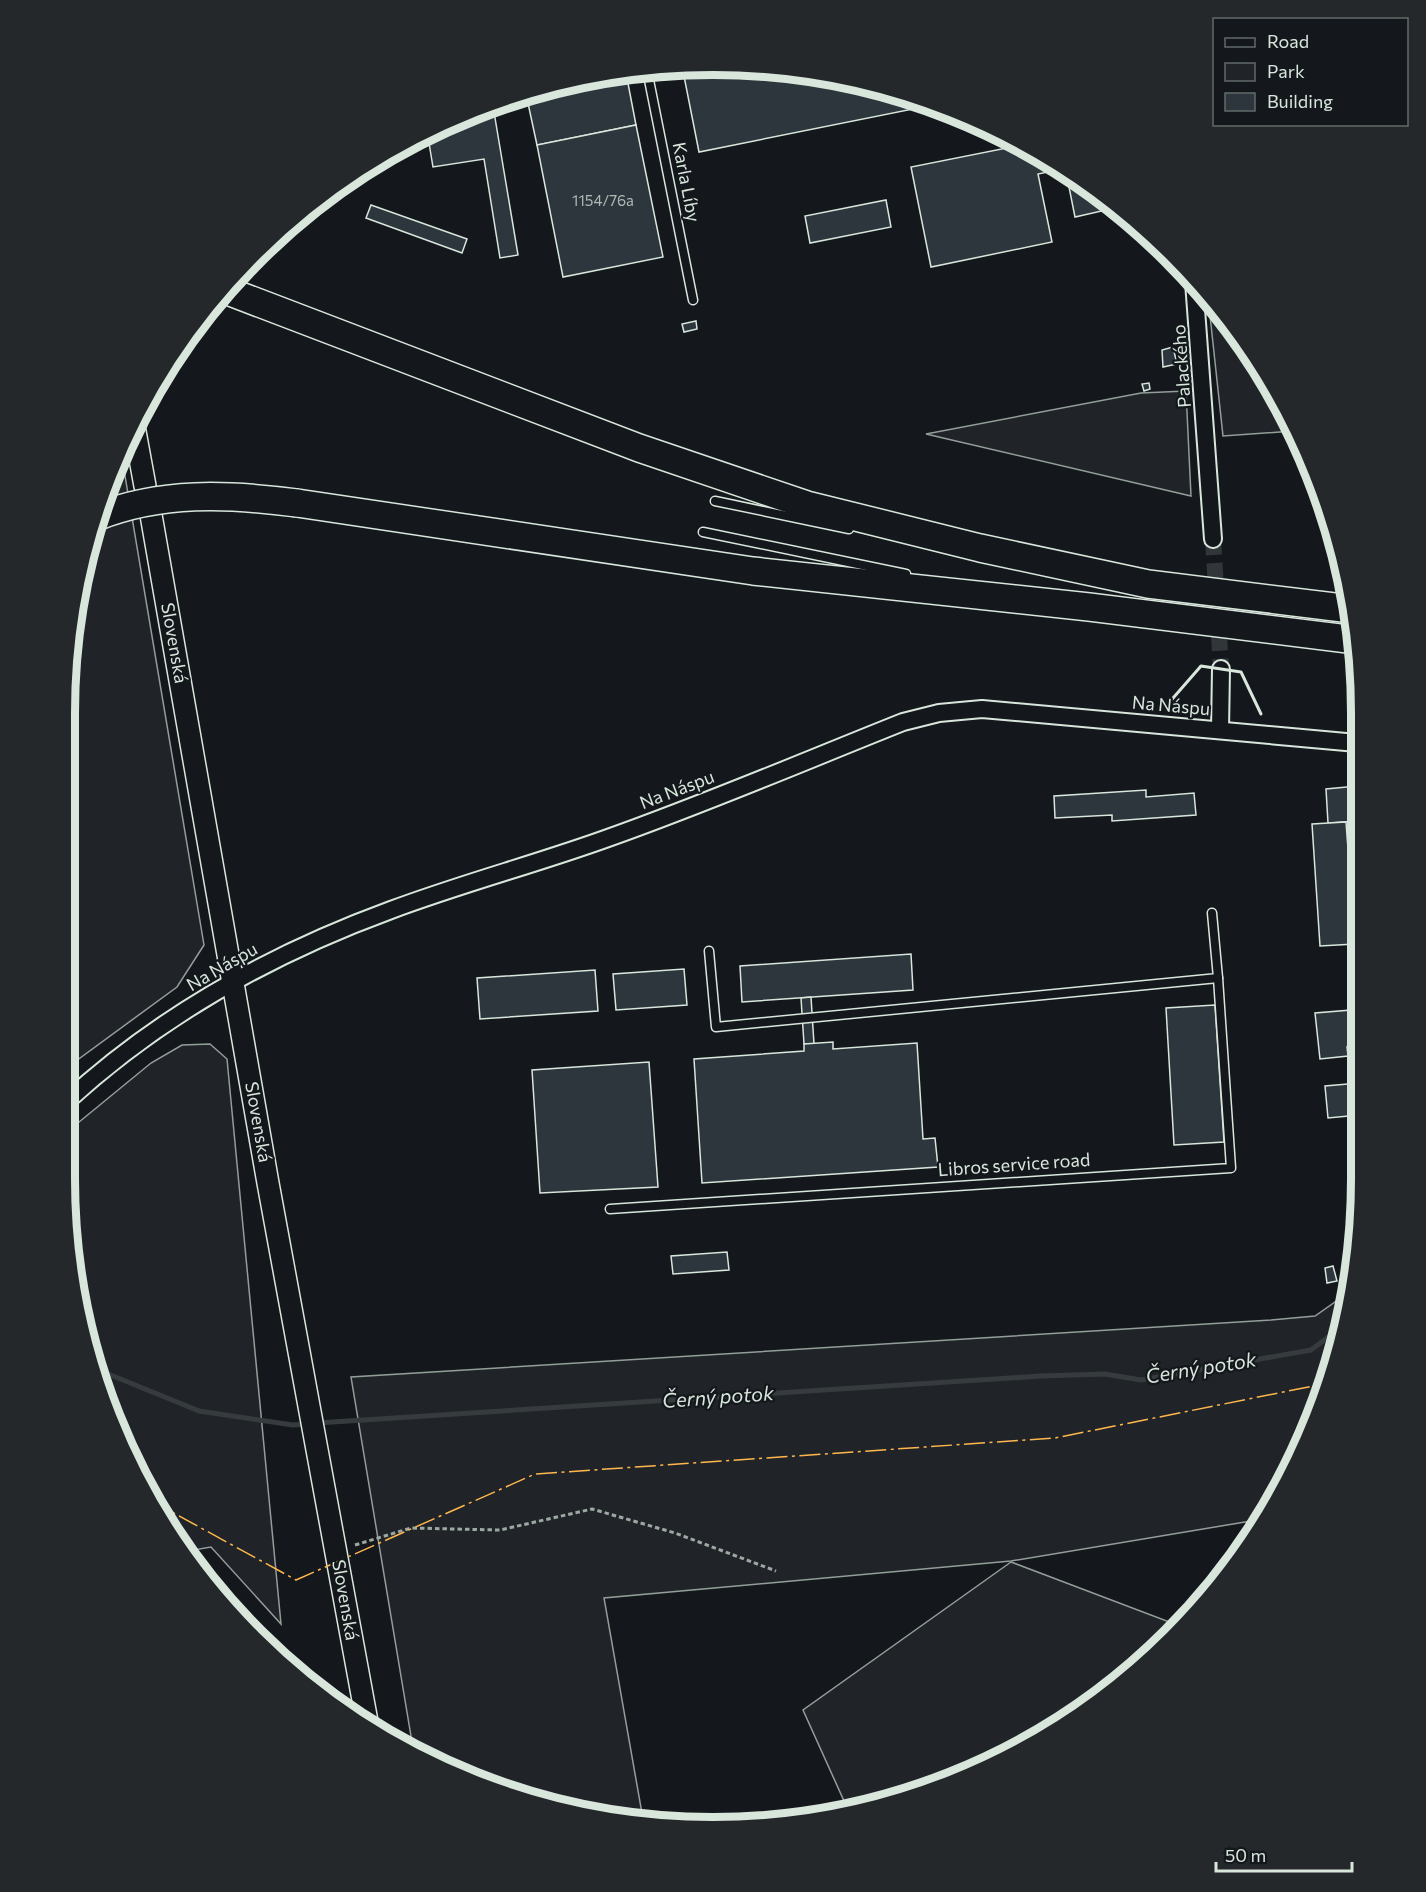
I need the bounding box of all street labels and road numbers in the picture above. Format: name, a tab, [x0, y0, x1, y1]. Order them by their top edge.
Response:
street label: Karla Líby	[668, 140, 705, 224]
street label: Palackého	[1167, 324, 1195, 408]
street label: Slovenská	[157, 601, 193, 685]
street label: Na Náspu	[1131, 691, 1211, 719]
street label: Na Náspu	[636, 765, 717, 813]
street label: Na Náspu	[182, 937, 261, 995]
street label: Slovenská	[241, 1080, 277, 1164]
street label: Libros service road	[937, 1148, 1091, 1180]
street label: Slovenská	[328, 1558, 364, 1642]

